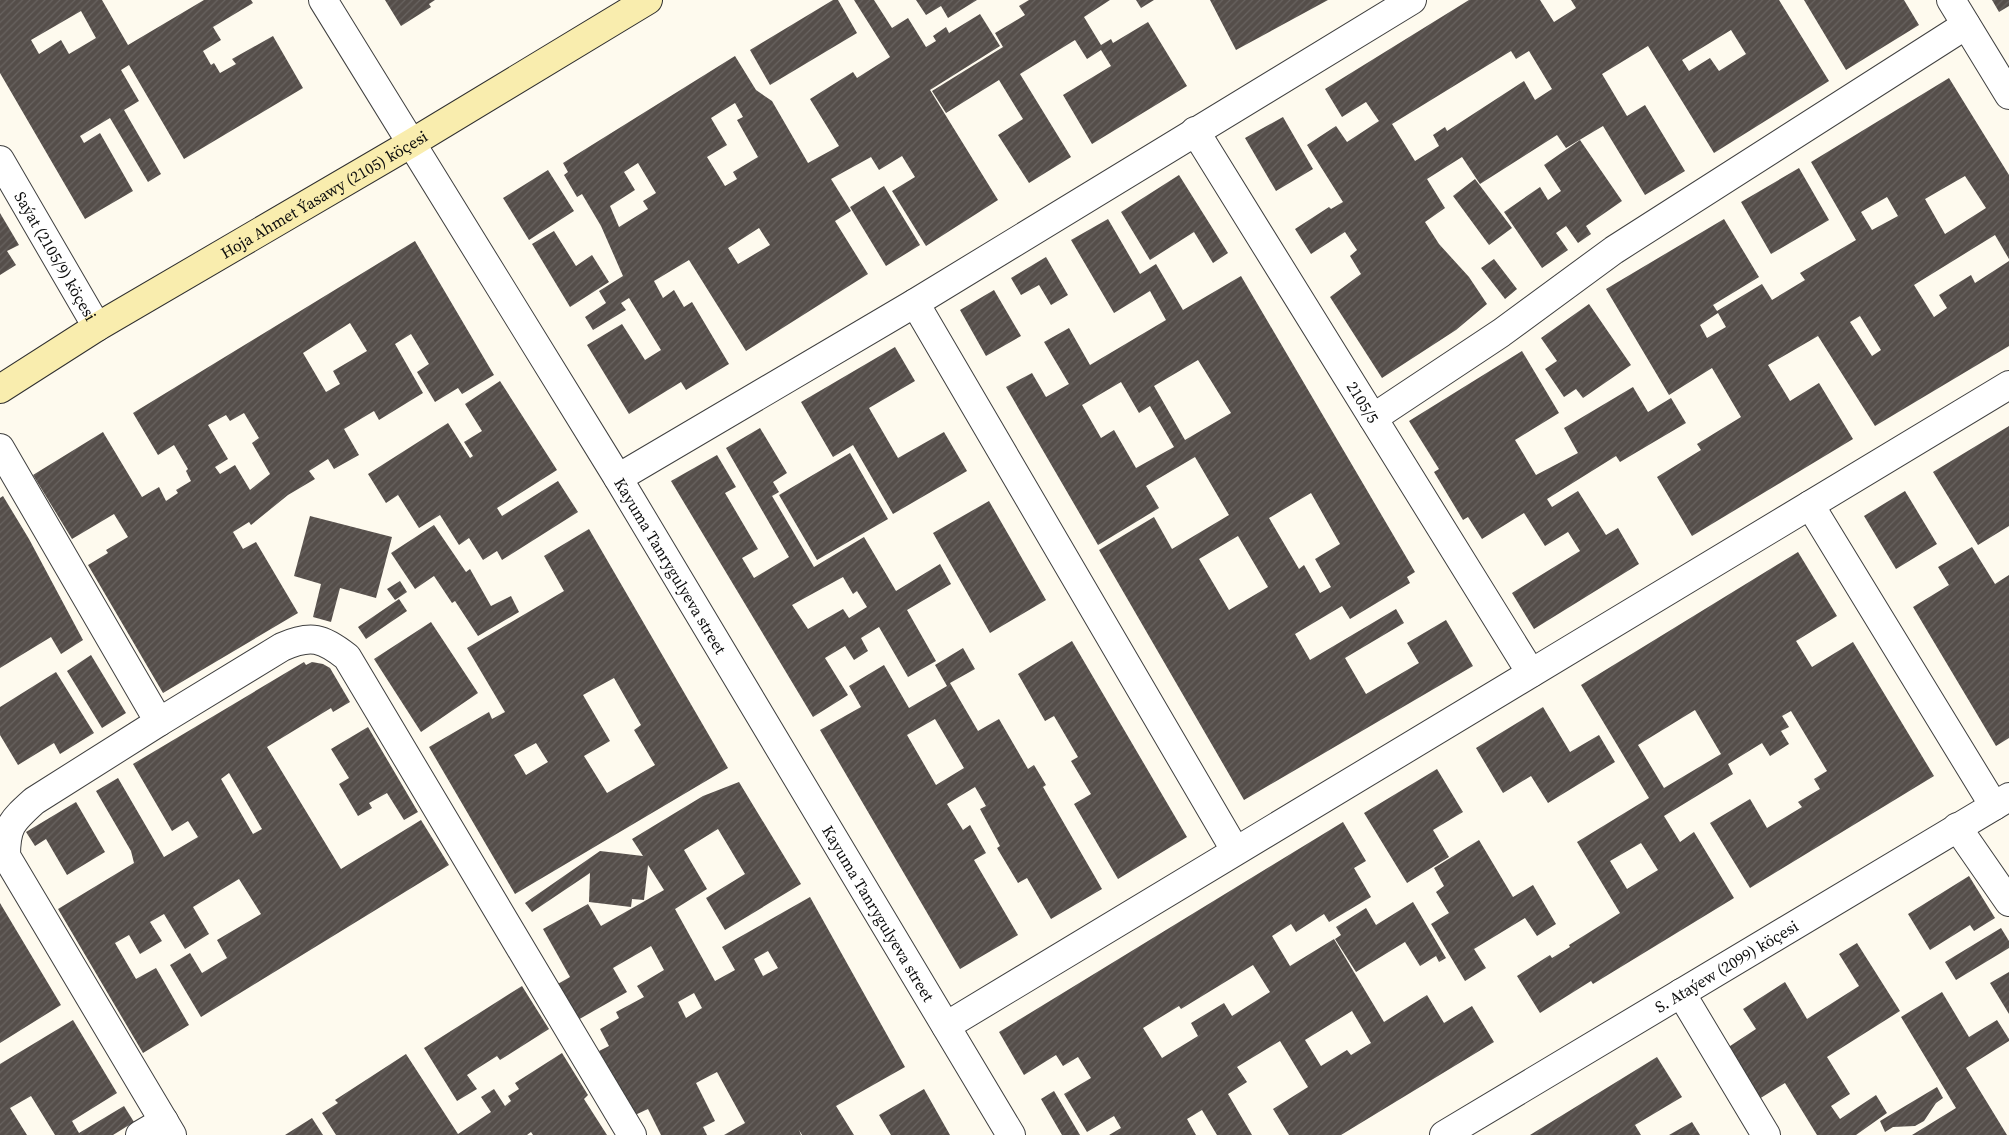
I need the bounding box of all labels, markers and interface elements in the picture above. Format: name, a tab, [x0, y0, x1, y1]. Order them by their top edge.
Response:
street label: Hoja Ahmet Ýasawy (2105) köçesi	[216, 125, 432, 263]
street label: Saýat (2105/9) köçesi	[10, 187, 102, 325]
street label: 2105/5	[1342, 377, 1384, 427]
street label: Kayuma Tanrygulyeva street	[609, 474, 732, 659]
street label: Kayuma Tanrygulyeva street	[817, 821, 940, 1006]
street label: S. Ataýew (2099) köçesi	[1651, 915, 1802, 1017]

